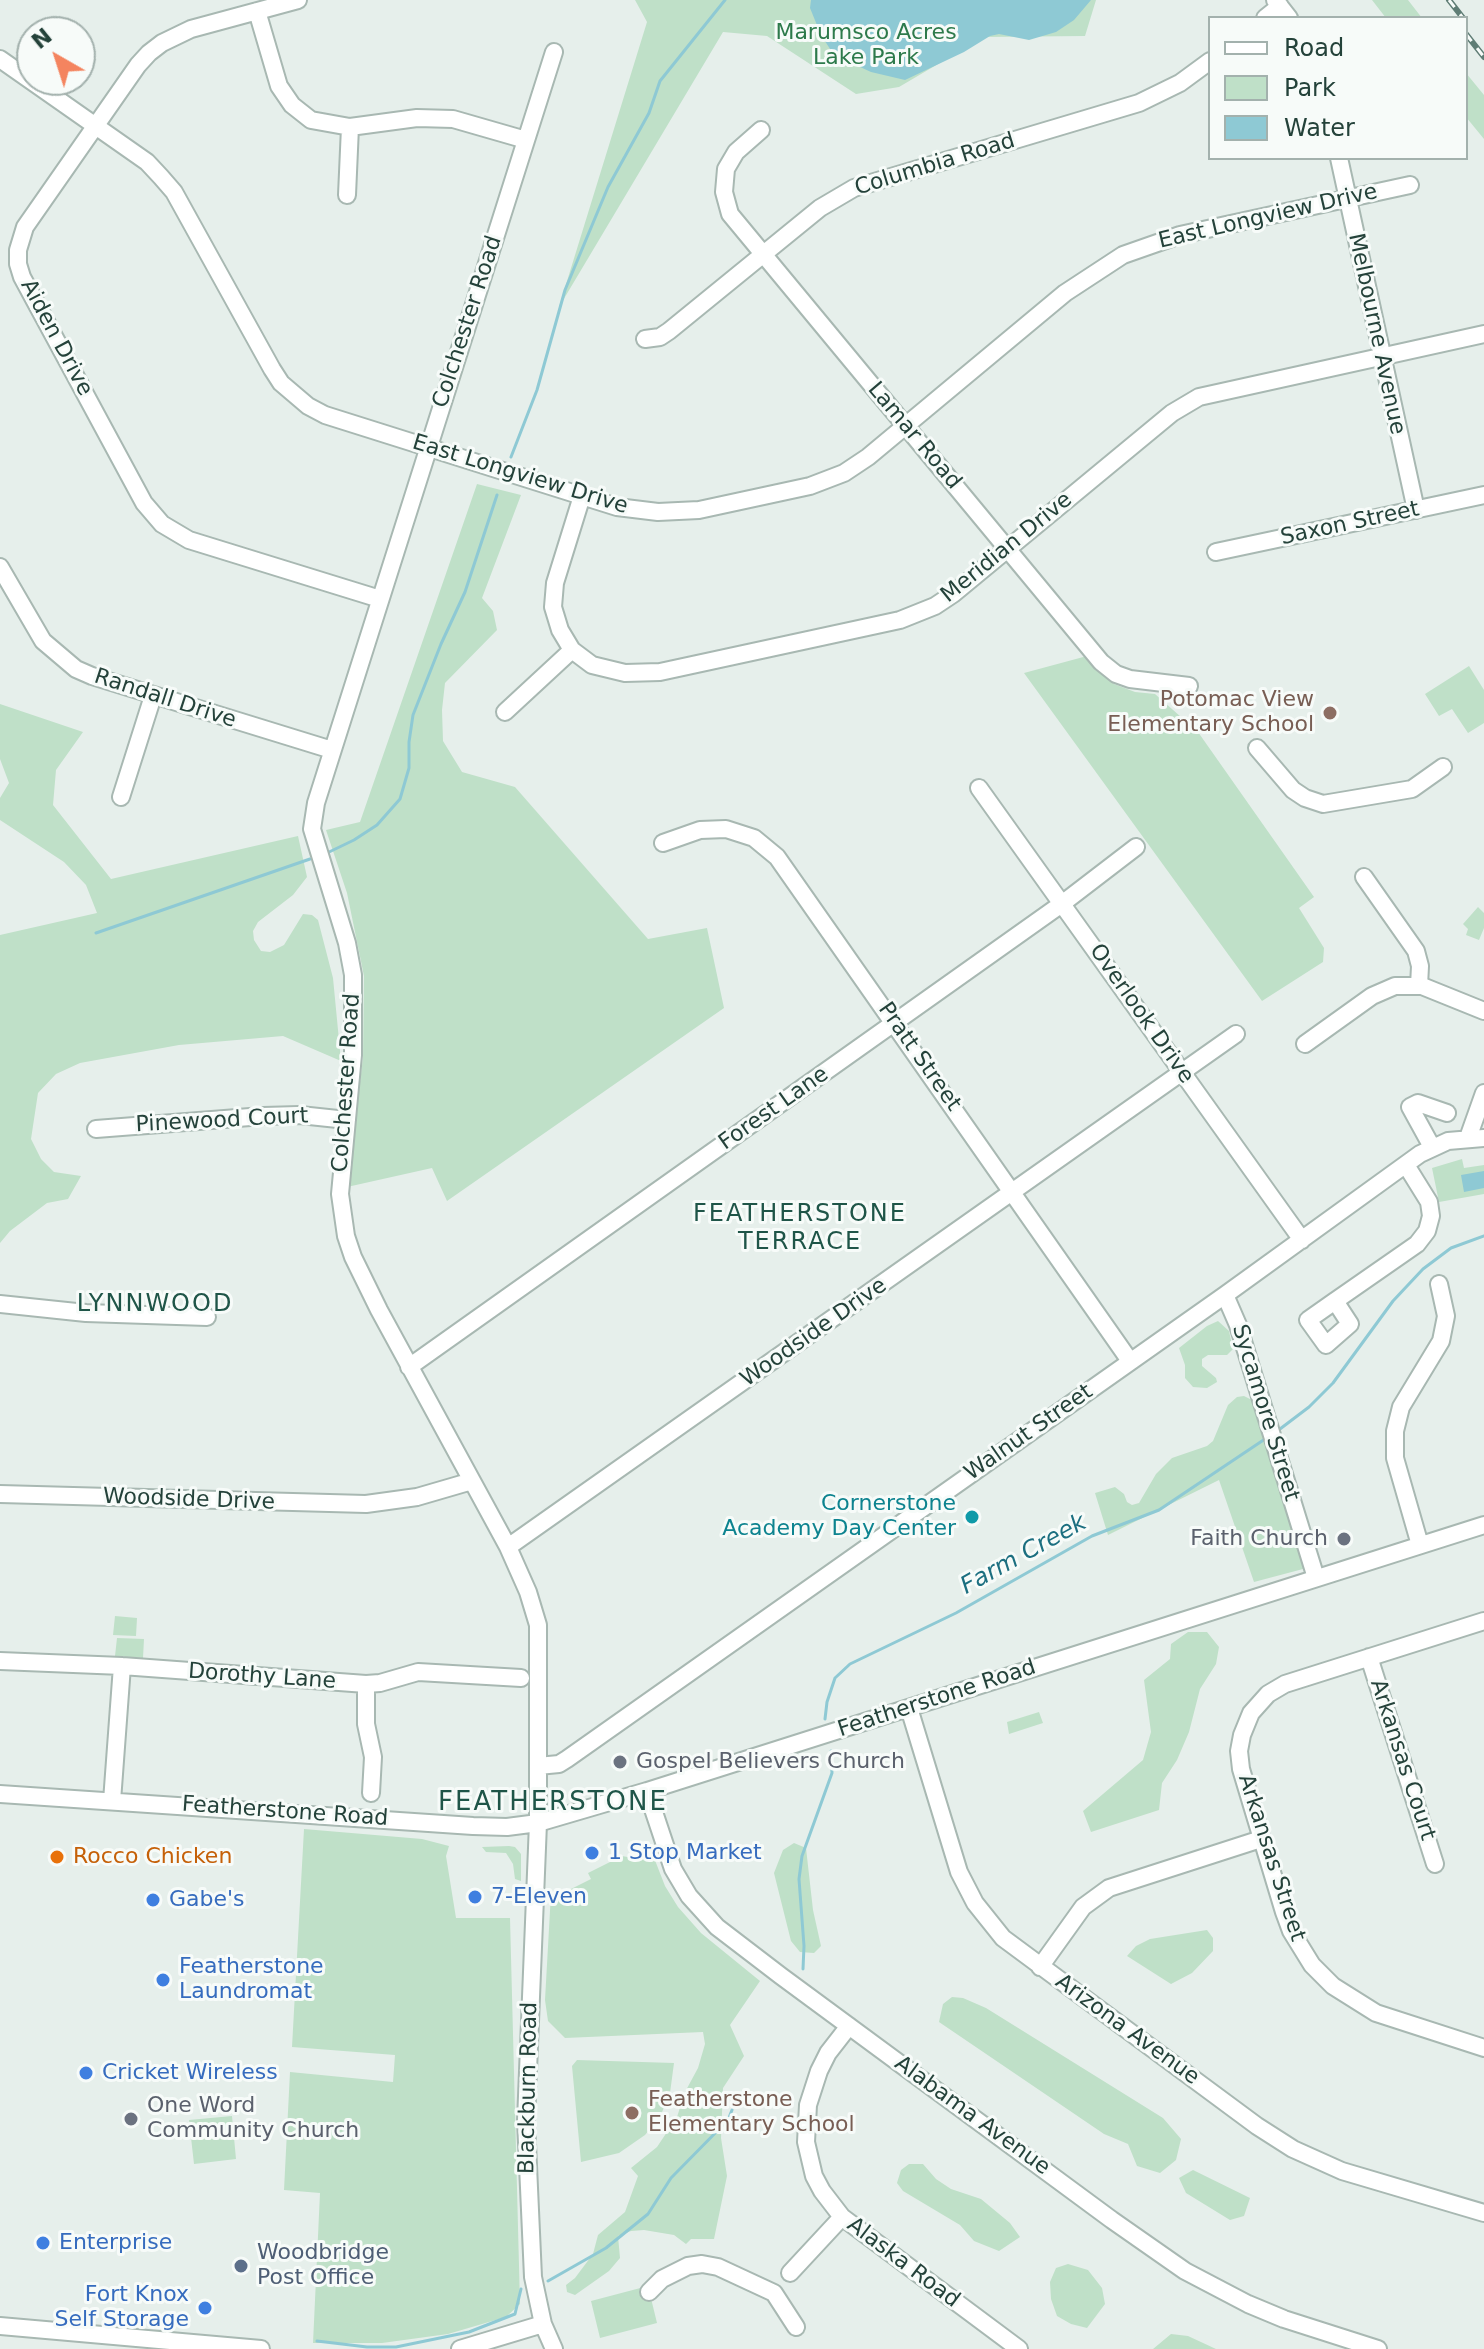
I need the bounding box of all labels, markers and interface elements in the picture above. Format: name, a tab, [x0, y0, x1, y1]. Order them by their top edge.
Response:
north arrow	[16, 16, 96, 96]
legend	[1208, 16, 1468, 160]
park label: Marumsco Acres Lake Park	[775, 20, 957, 72]
text: N	[27, 23, 57, 54]
text: Road	[1284, 34, 1344, 62]
text: Park	[1284, 74, 1336, 102]
text: Water	[1284, 114, 1355, 142]
street label: Columbia Road	[852, 128, 1018, 202]
street label: East Longview Drive	[1156, 179, 1380, 255]
street label: Melbourne Avenue	[1342, 231, 1410, 437]
street label: Colchester Road	[428, 233, 508, 411]
street label: Aiden Drive	[14, 275, 98, 401]
street label: Lamar Road	[861, 377, 967, 495]
street label: East Longview Drive	[409, 430, 631, 520]
street label: Meridian Drive	[936, 487, 1078, 609]
street label: Saxon Street	[1278, 496, 1422, 552]
street label: Randall Drive	[91, 664, 239, 734]
place label: Potomac View Elementary School	[1107, 687, 1314, 738]
marker: Potomac View Elementary School	[1321, 704, 1339, 722]
street label: Overlook Drive	[1083, 939, 1199, 1089]
street label: Colchester Road	[328, 993, 366, 1173]
street label: Pratt Street	[872, 998, 966, 1116]
street label: Forest Lane	[714, 1062, 834, 1156]
street label: Pinewood Court	[135, 1103, 309, 1139]
district label: FEATHERSTONE TERRACE	[693, 1201, 907, 1257]
street label: Woodside Drive	[736, 1273, 892, 1393]
district label: LYNNWOOD	[77, 1291, 233, 1319]
street label: Sycamore Street	[1226, 1321, 1304, 1505]
street label: Walnut Street	[960, 1379, 1098, 1487]
street label: Woodside Drive	[103, 1484, 275, 1516]
place label: Cornerstone Academy Day Center	[722, 1491, 956, 1542]
marker: Cornerstone Academy Day Center	[963, 1508, 981, 1526]
water label: Farm Creek	[956, 1509, 1092, 1601]
place label: Faith Church	[1190, 1526, 1328, 1552]
marker: Faith Church	[1335, 1530, 1353, 1548]
street label: Featherstone Road	[835, 1654, 1039, 1744]
street label: Dorothy Lane	[187, 1659, 337, 1695]
street label: Arkansas Court	[1364, 1676, 1440, 1844]
place label: Gospel Believers Church	[636, 1749, 905, 1775]
marker: Gospel Believers Church	[611, 1753, 629, 1771]
street label: Arkansas Street	[1232, 1771, 1310, 1945]
district label: FEATHERSTONE	[438, 1787, 668, 1819]
street label: Featherstone Road	[181, 1792, 389, 1832]
place label: 1 Stop Market	[608, 1840, 762, 1866]
place label: Rocco Chicken	[73, 1844, 232, 1870]
marker: 1 Stop Market	[583, 1844, 601, 1862]
marker: Rocco Chicken	[48, 1848, 66, 1866]
place label: 7-Eleven	[491, 1884, 587, 1910]
place label: Gabe's	[169, 1887, 245, 1913]
marker: 7-Eleven	[466, 1888, 484, 1906]
marker: Gabe's	[144, 1891, 162, 1909]
place label: Featherstone Laundromat	[179, 1954, 324, 2006]
street label: Arizona Avenue	[1050, 1969, 1204, 2091]
marker: Featherstone Laundromat	[154, 1971, 172, 1989]
street label: Blackburn Road	[514, 2002, 544, 2174]
street label: Alabama Avenue	[889, 2051, 1055, 2181]
place label: Cricket Wireless	[102, 2060, 278, 2086]
marker: Cricket Wireless	[77, 2064, 95, 2082]
place label: Featherstone Elementary School	[648, 2087, 855, 2138]
place label: One Word Community Church	[147, 2093, 359, 2144]
marker: Featherstone Elementary School	[623, 2104, 641, 2122]
marker: One Word Community Church	[122, 2110, 140, 2128]
street label: Alaska Road	[841, 2212, 965, 2314]
place label: Enterprise	[59, 2230, 172, 2256]
marker: Enterprise	[34, 2234, 52, 2252]
place label: Woodbridge Post Office	[257, 2240, 389, 2292]
marker: Woodbridge Post Office	[232, 2257, 250, 2275]
place label: Fort Knox Self Storage	[55, 2282, 189, 2334]
marker: Fort Knox Self Storage	[196, 2299, 214, 2317]

